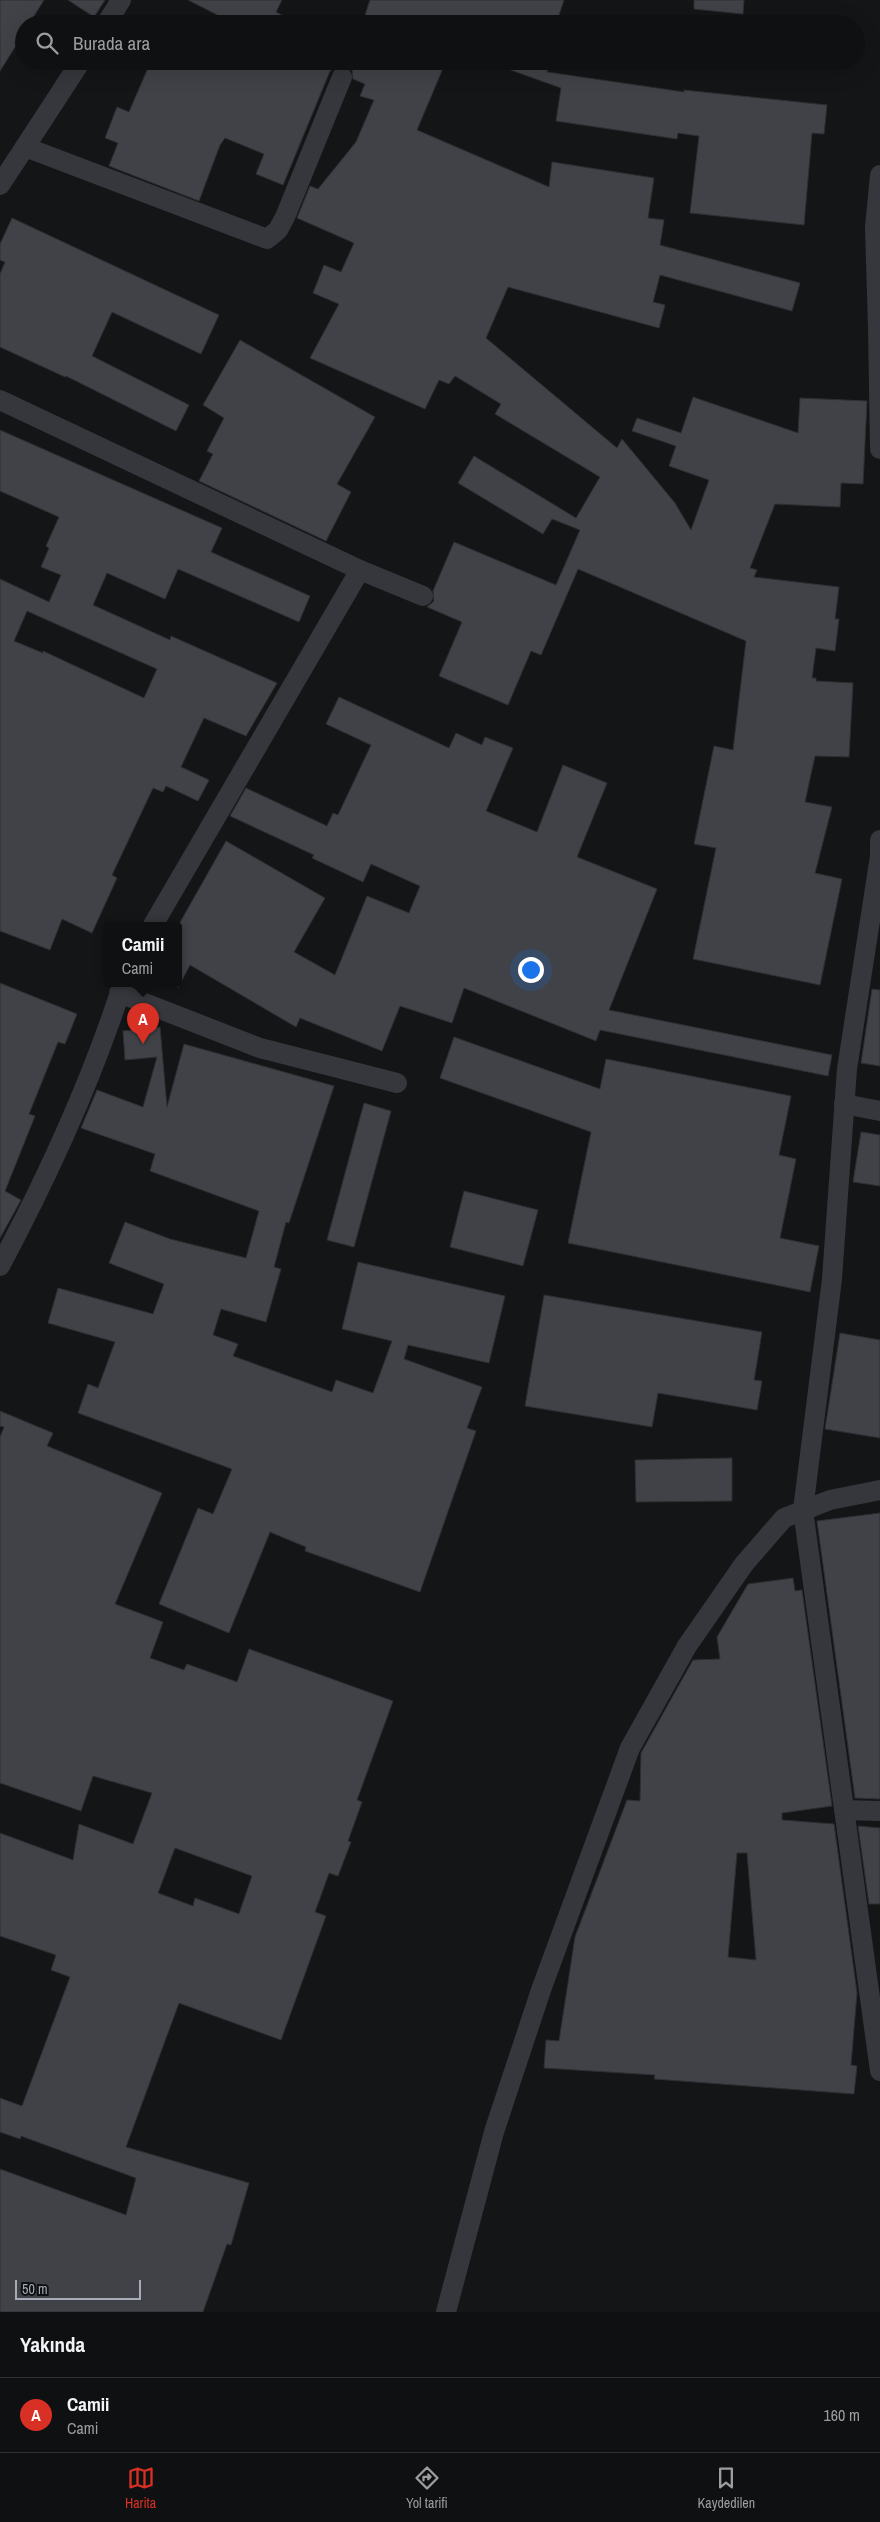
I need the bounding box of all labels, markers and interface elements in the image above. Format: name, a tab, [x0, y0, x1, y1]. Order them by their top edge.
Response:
search box	[15, 15, 865, 70]
icon: search	[33, 29, 61, 57]
text: Burada ara	[73, 30, 150, 56]
popup	[104, 922, 182, 987]
text: Camii	[122, 931, 164, 957]
text: Cami	[122, 957, 153, 979]
your location	[518, 957, 544, 983]
pin: A	[127, 1003, 159, 1044]
scale bar	[15, 2277, 141, 2300]
text: 50 m	[22, 2280, 48, 2298]
text: Yakında	[20, 2330, 85, 2359]
text: Camii	[67, 2391, 109, 2417]
text: A	[31, 2404, 41, 2426]
text: 160 m	[824, 2404, 860, 2426]
text: Cami	[67, 2417, 98, 2439]
tab: Harita	[125, 2464, 156, 2512]
tab: Yol tarifi	[406, 2464, 448, 2512]
tab: Kaydedilen	[698, 2464, 755, 2512]

